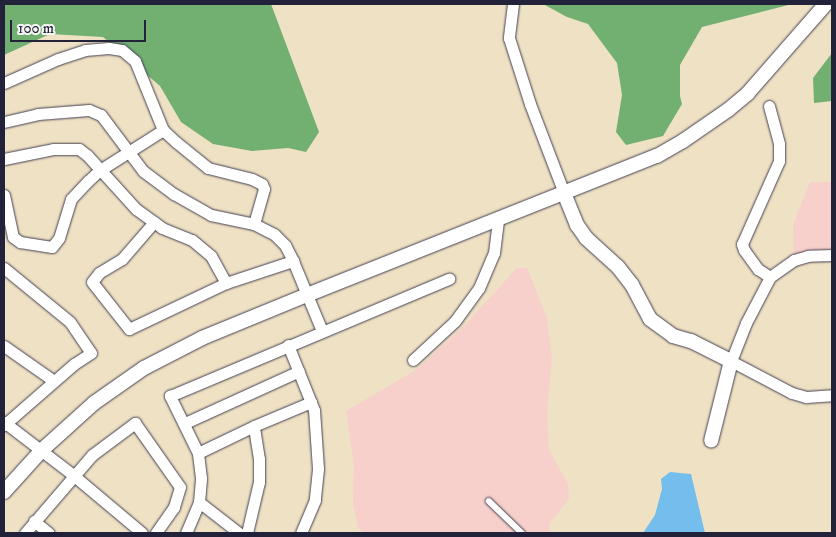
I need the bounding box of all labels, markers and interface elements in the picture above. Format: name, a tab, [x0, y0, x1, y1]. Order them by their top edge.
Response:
scale bar	[12, 10, 149, 42]
text: 100 m	[18, 19, 54, 38]

